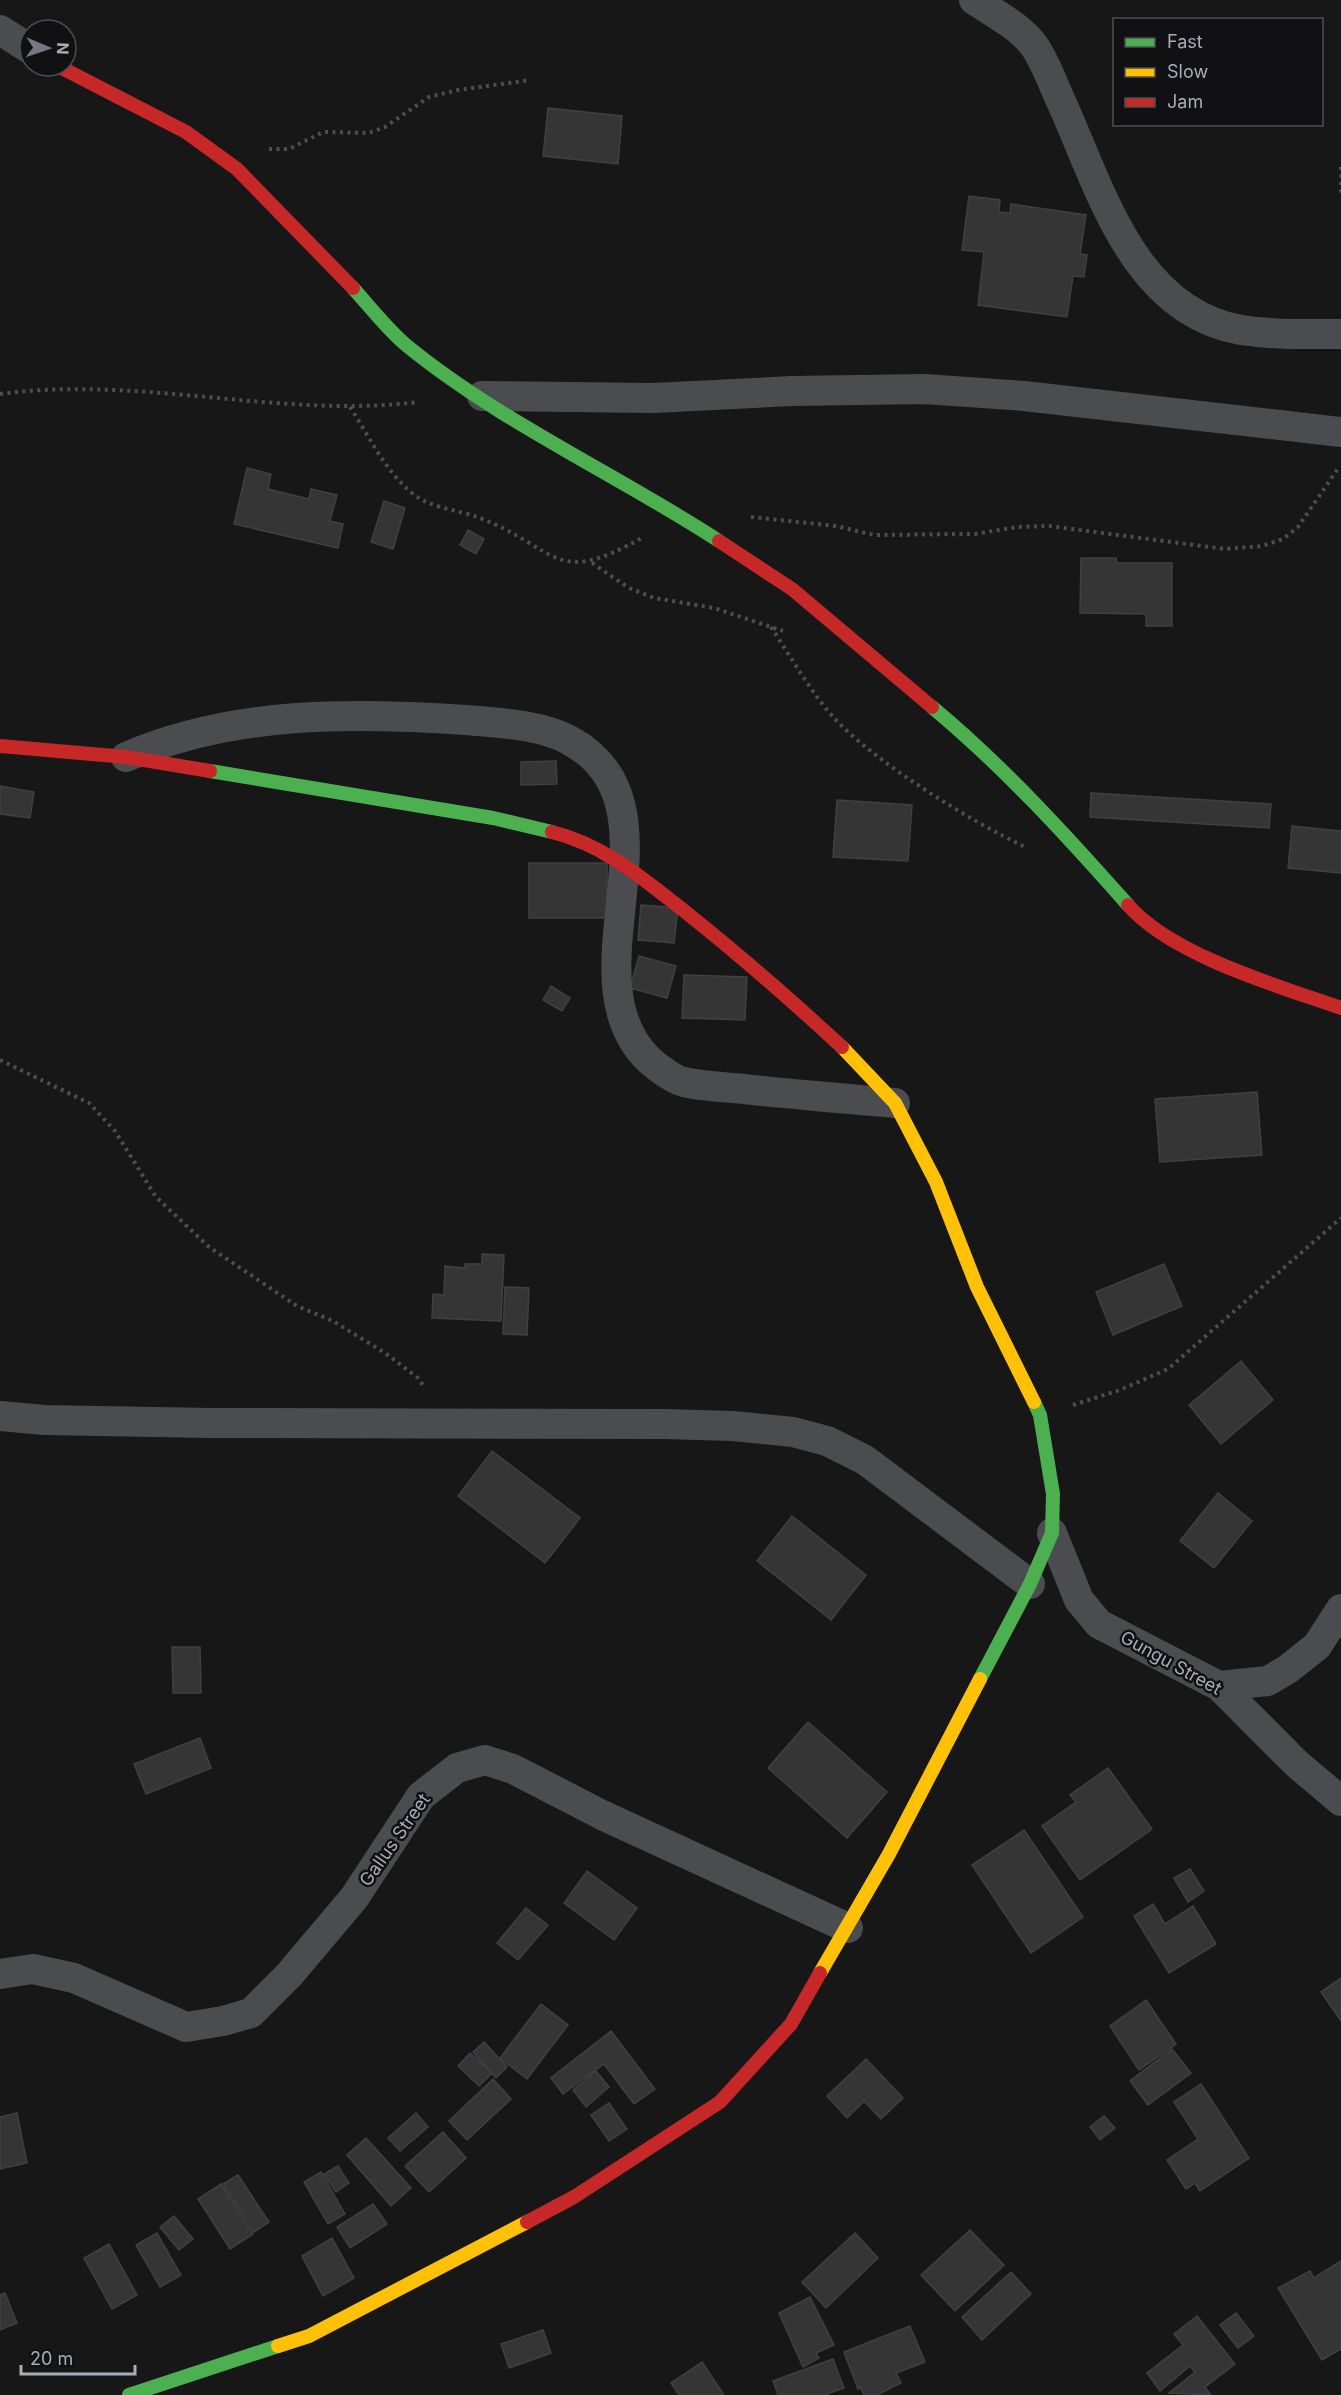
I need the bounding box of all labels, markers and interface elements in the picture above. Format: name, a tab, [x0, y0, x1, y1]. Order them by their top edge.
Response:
north arrow	[18, 18, 78, 78]
legend	[1113, 18, 1323, 126]
text: Fast	[1167, 31, 1203, 52]
text: N	[53, 42, 73, 55]
text: Slow	[1167, 61, 1208, 82]
text: Jam	[1167, 91, 1203, 112]
street label: Gungu Street	[1117, 1626, 1226, 1699]
street label: Gallus Street	[355, 1789, 434, 1890]
scale bar	[21, 2338, 135, 2376]
text: 20 m	[30, 2348, 73, 2369]

